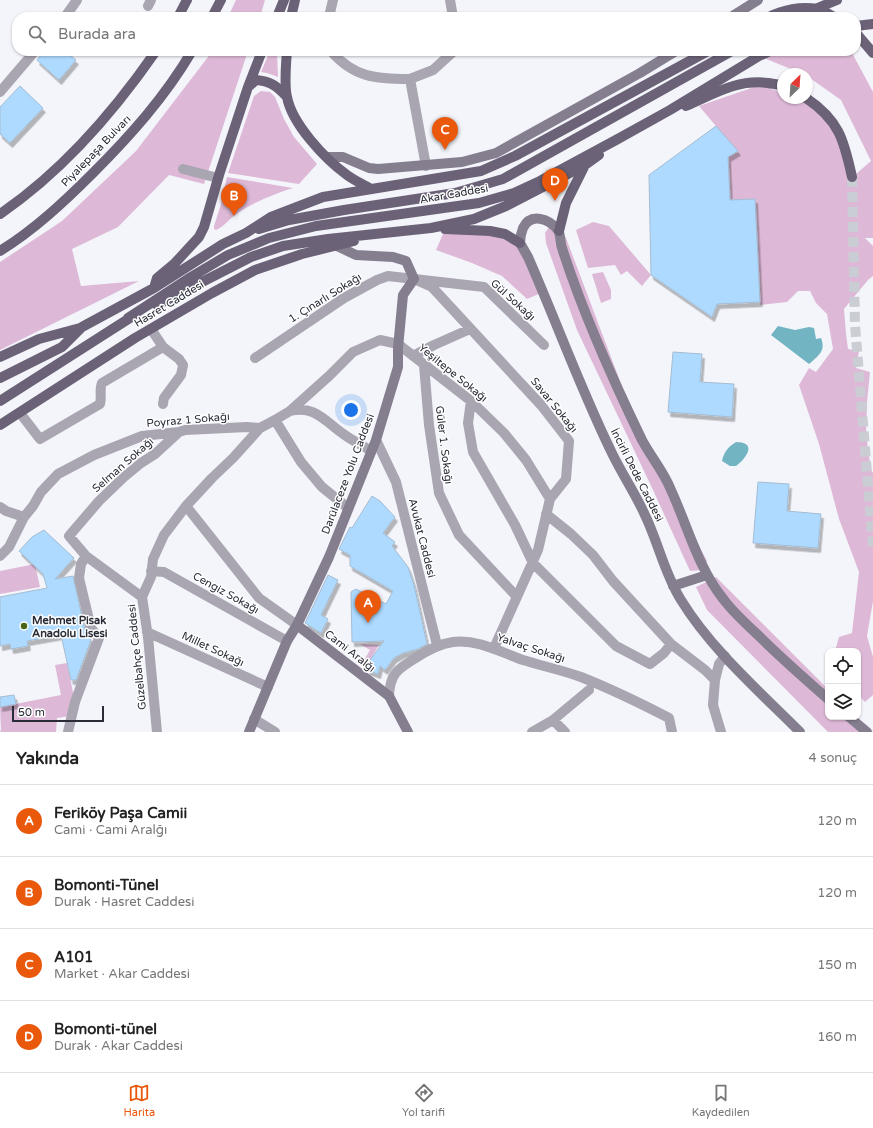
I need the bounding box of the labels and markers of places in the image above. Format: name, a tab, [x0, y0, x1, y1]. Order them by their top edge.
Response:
pin: C	[432, 117, 458, 150]
pin: D	[542, 168, 568, 201]
pin: B	[221, 183, 247, 216]
pin: A	[355, 590, 381, 623]
place label: Mehmet Pisak Anadolu Lisesi	[32, 614, 108, 640]
marker: Mehmet Pisak Anadolu Lisesi	[19, 621, 29, 631]

